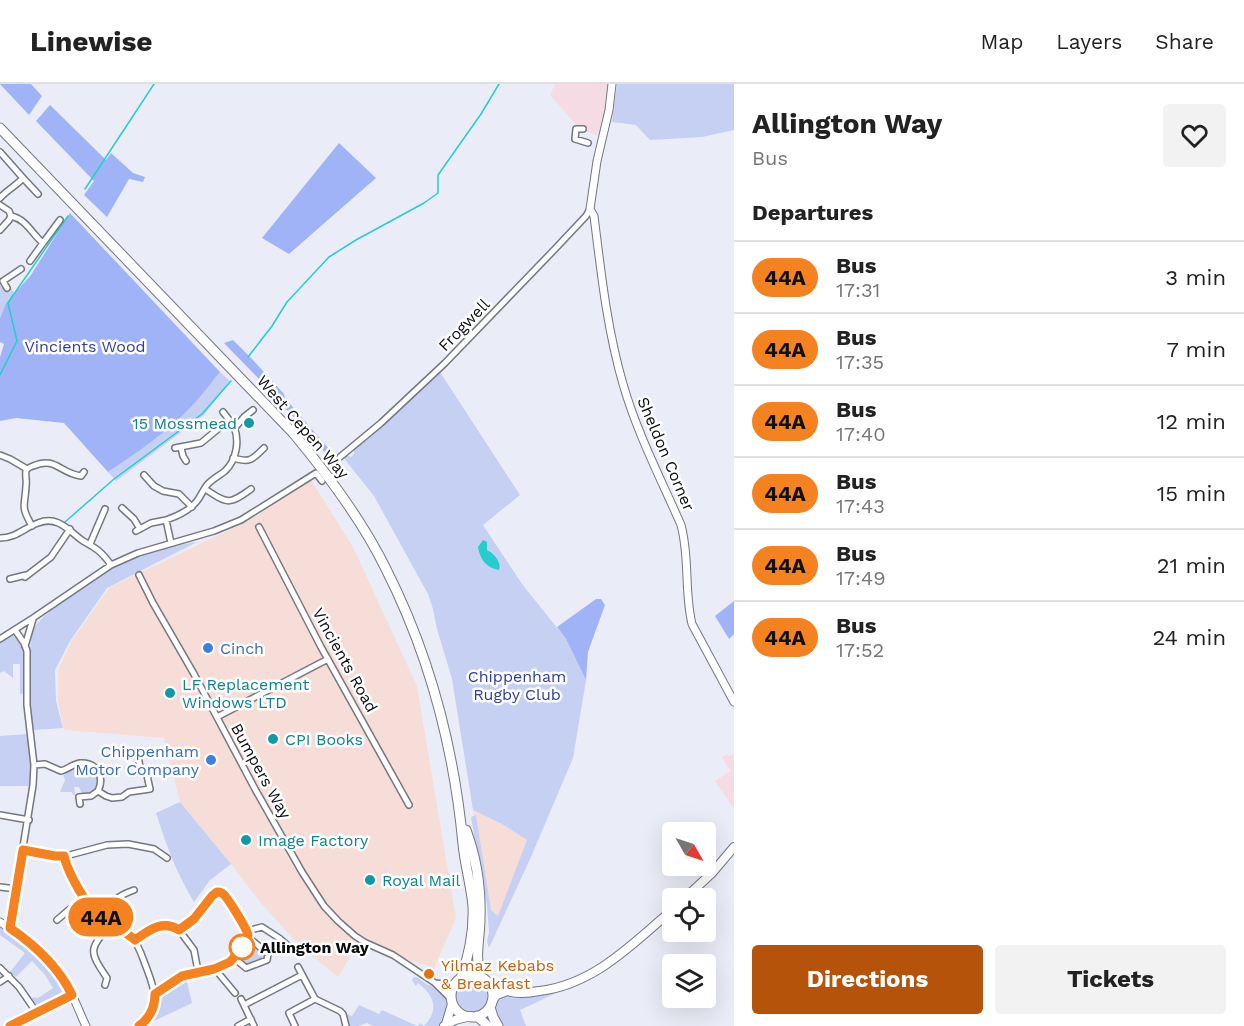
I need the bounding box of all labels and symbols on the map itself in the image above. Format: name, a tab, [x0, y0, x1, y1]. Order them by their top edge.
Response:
street label: Frogwell	[434, 295, 494, 355]
park label: Vincients Wood	[24, 337, 146, 356]
street label: West Cepen Way	[253, 371, 354, 483]
street label: Sheldon Corner	[633, 394, 699, 514]
place label: 15 Mossmead	[132, 414, 237, 433]
marker: 15 Mossmead	[242, 416, 256, 430]
street label: Vincients Road	[308, 604, 382, 716]
place label: Cinch	[220, 639, 264, 658]
marker: Cinch	[201, 641, 215, 655]
park label: Chippenham Rugby Club	[468, 667, 566, 704]
place label: LF Replacement Windows LTD	[182, 675, 309, 712]
marker: LF Replacement Windows LTD	[163, 686, 177, 700]
street label: Bumpers Way	[227, 720, 295, 823]
place label: CPI Books	[285, 730, 363, 749]
marker: CPI Books	[266, 732, 280, 746]
place label: Chippenham Motor Company	[75, 742, 200, 779]
marker: Chippenham Motor Company	[204, 753, 218, 767]
north arrow	[662, 822, 716, 876]
place label: Image Factory	[258, 831, 369, 850]
marker: Image Factory	[239, 833, 253, 847]
place label: Royal Mail	[382, 871, 461, 890]
marker: Royal Mail	[363, 873, 377, 887]
line badge: 44A	[66, 898, 136, 936]
marker: Allington Way	[229, 934, 255, 960]
place label: Allington Way	[260, 938, 370, 957]
place label: Yilmaz Kebabs & Breakfast	[441, 956, 554, 993]
marker: Yilmaz Kebabs & Breakfast	[422, 967, 436, 981]

